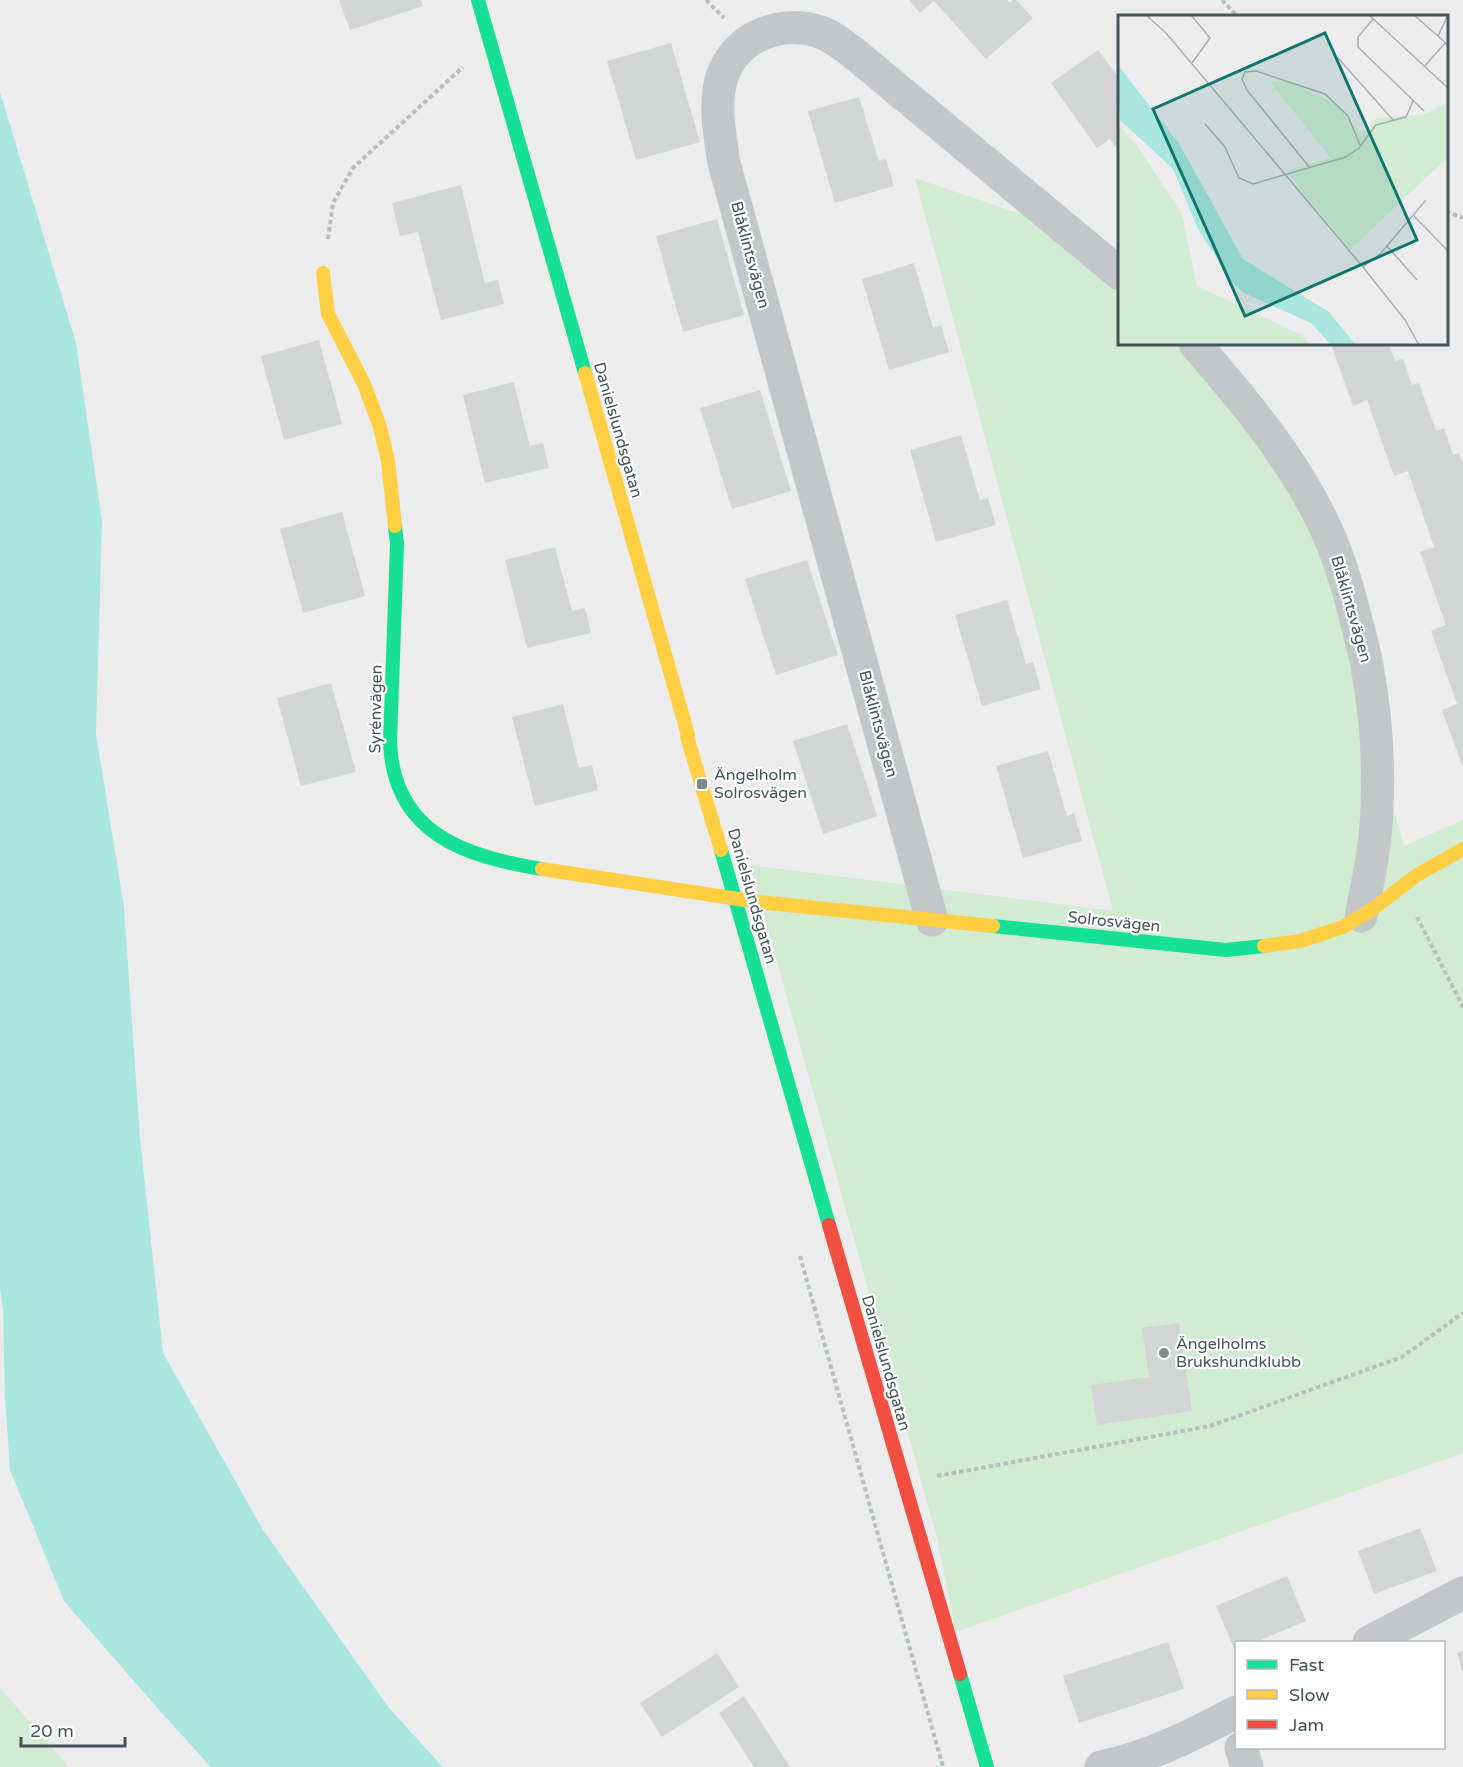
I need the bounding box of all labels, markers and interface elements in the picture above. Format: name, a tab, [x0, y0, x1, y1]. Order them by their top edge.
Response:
inset map	[1118, 15, 1448, 345]
street label: Blåklintsvägen	[726, 199, 774, 311]
street label: Danielslundsgatan	[589, 360, 647, 500]
street label: Blåklintsvägen	[1326, 553, 1376, 665]
street label: Syrénvägen	[365, 664, 387, 754]
street label: Blåklintsvägen	[854, 668, 902, 780]
place label: Ängelholm Solrosvägen	[714, 765, 807, 803]
marker: Ängelholm Solrosvägen	[695, 777, 709, 791]
street label: Danielslundsgatan	[723, 826, 781, 966]
street label: Solrosvägen	[1067, 907, 1161, 937]
street label: Danielslundsgatan	[857, 1293, 915, 1433]
place label: Ängelholms Brukshundklubb	[1176, 1334, 1301, 1372]
marker: Ängelholms Brukshundklubb	[1157, 1346, 1171, 1360]
legend	[1235, 1641, 1445, 1749]
text: Fast	[1289, 1654, 1324, 1676]
text: Slow	[1289, 1684, 1330, 1706]
scale bar	[21, 1710, 124, 1748]
text: Jam	[1289, 1714, 1324, 1736]
text: 20 m	[30, 1720, 74, 1742]

